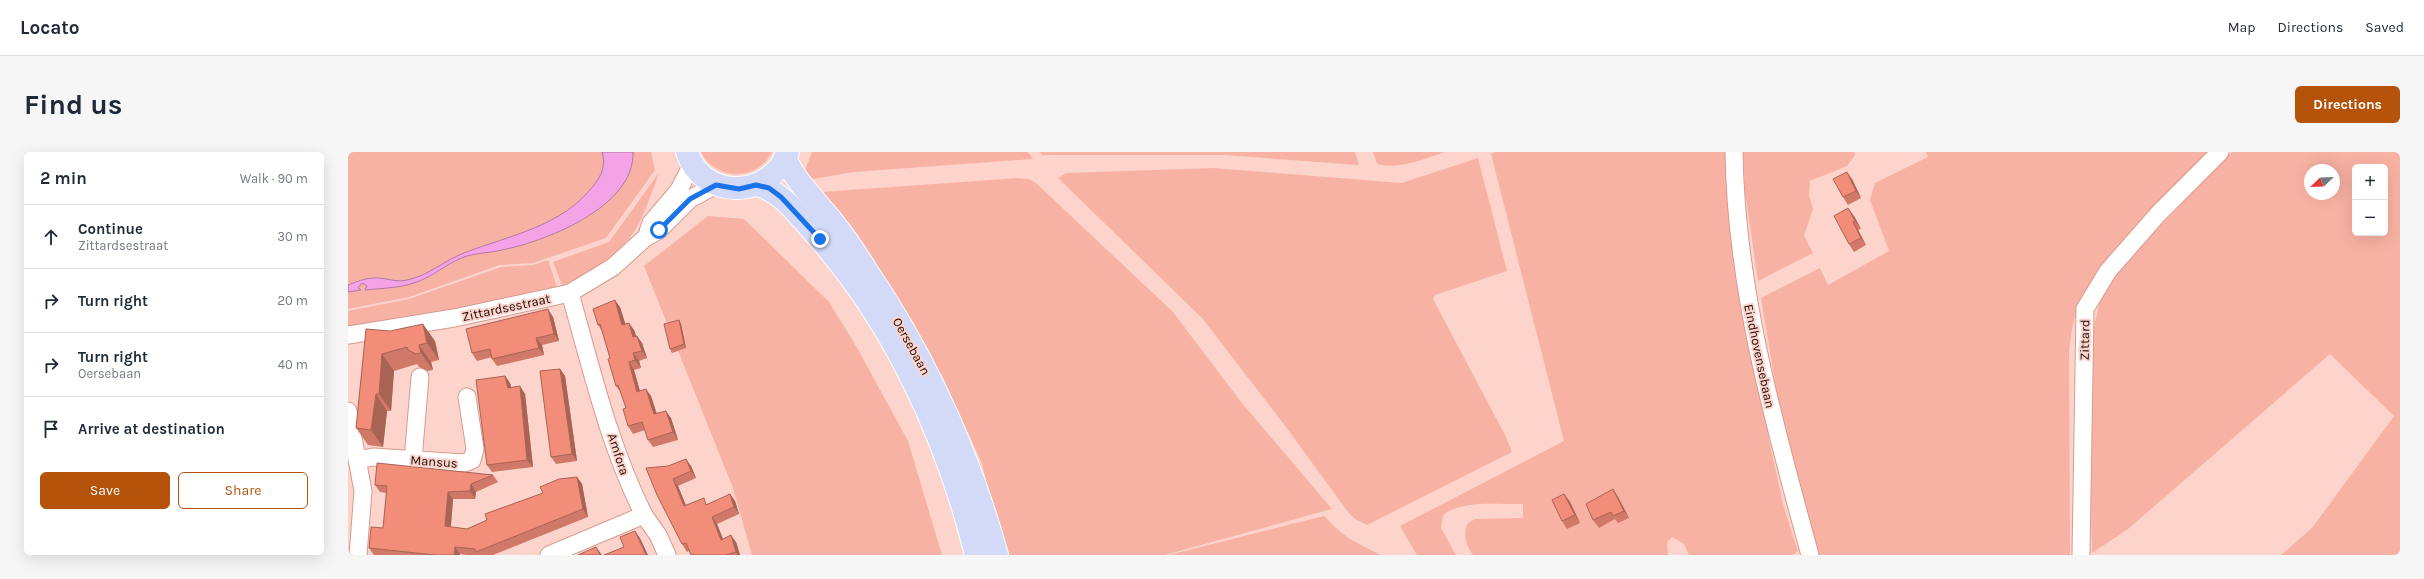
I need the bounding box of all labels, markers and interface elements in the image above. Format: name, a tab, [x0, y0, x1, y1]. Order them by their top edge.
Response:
text: Locato	[20, 17, 80, 39]
text: Map	[2228, 19, 2256, 36]
text: Directions	[2278, 19, 2343, 36]
text: Saved	[2365, 19, 2404, 36]
button: Directions	[2295, 86, 2400, 123]
text: Find us	[24, 88, 123, 121]
north arrow	[2304, 164, 2340, 200]
map controls	[2352, 164, 2388, 236]
button: +	[2352, 164, 2388, 200]
text: 2 min	[40, 168, 87, 188]
text: Walk · 90 m	[240, 171, 308, 186]
button: −	[2352, 200, 2388, 236]
text: Continue	[78, 220, 143, 238]
route start	[650, 221, 668, 239]
icon: ahead	[40, 226, 62, 248]
text: 30 m	[277, 229, 308, 244]
route end	[811, 230, 829, 248]
text: Zittardsestraat	[78, 238, 168, 253]
icon: right	[40, 290, 62, 312]
street label: Zittardsestraat	[461, 291, 552, 324]
text: Turn right	[78, 292, 148, 310]
text: 20 m	[278, 293, 308, 308]
street label: Eindhovensebaan	[1741, 303, 1778, 410]
street label: Oersebaan	[890, 315, 933, 377]
street label: Zittard	[2077, 319, 2092, 361]
text: Turn right	[78, 348, 148, 366]
icon: right	[40, 354, 62, 376]
text: 40 m	[278, 357, 308, 372]
text: Oersebaan	[78, 366, 141, 381]
icon: arrive	[40, 418, 62, 440]
text: Arrive at destination	[78, 420, 225, 438]
street label: Amfora	[605, 431, 632, 477]
street label: Mansus	[410, 452, 458, 471]
button: Save	[40, 472, 170, 509]
button: Share	[178, 472, 308, 509]

